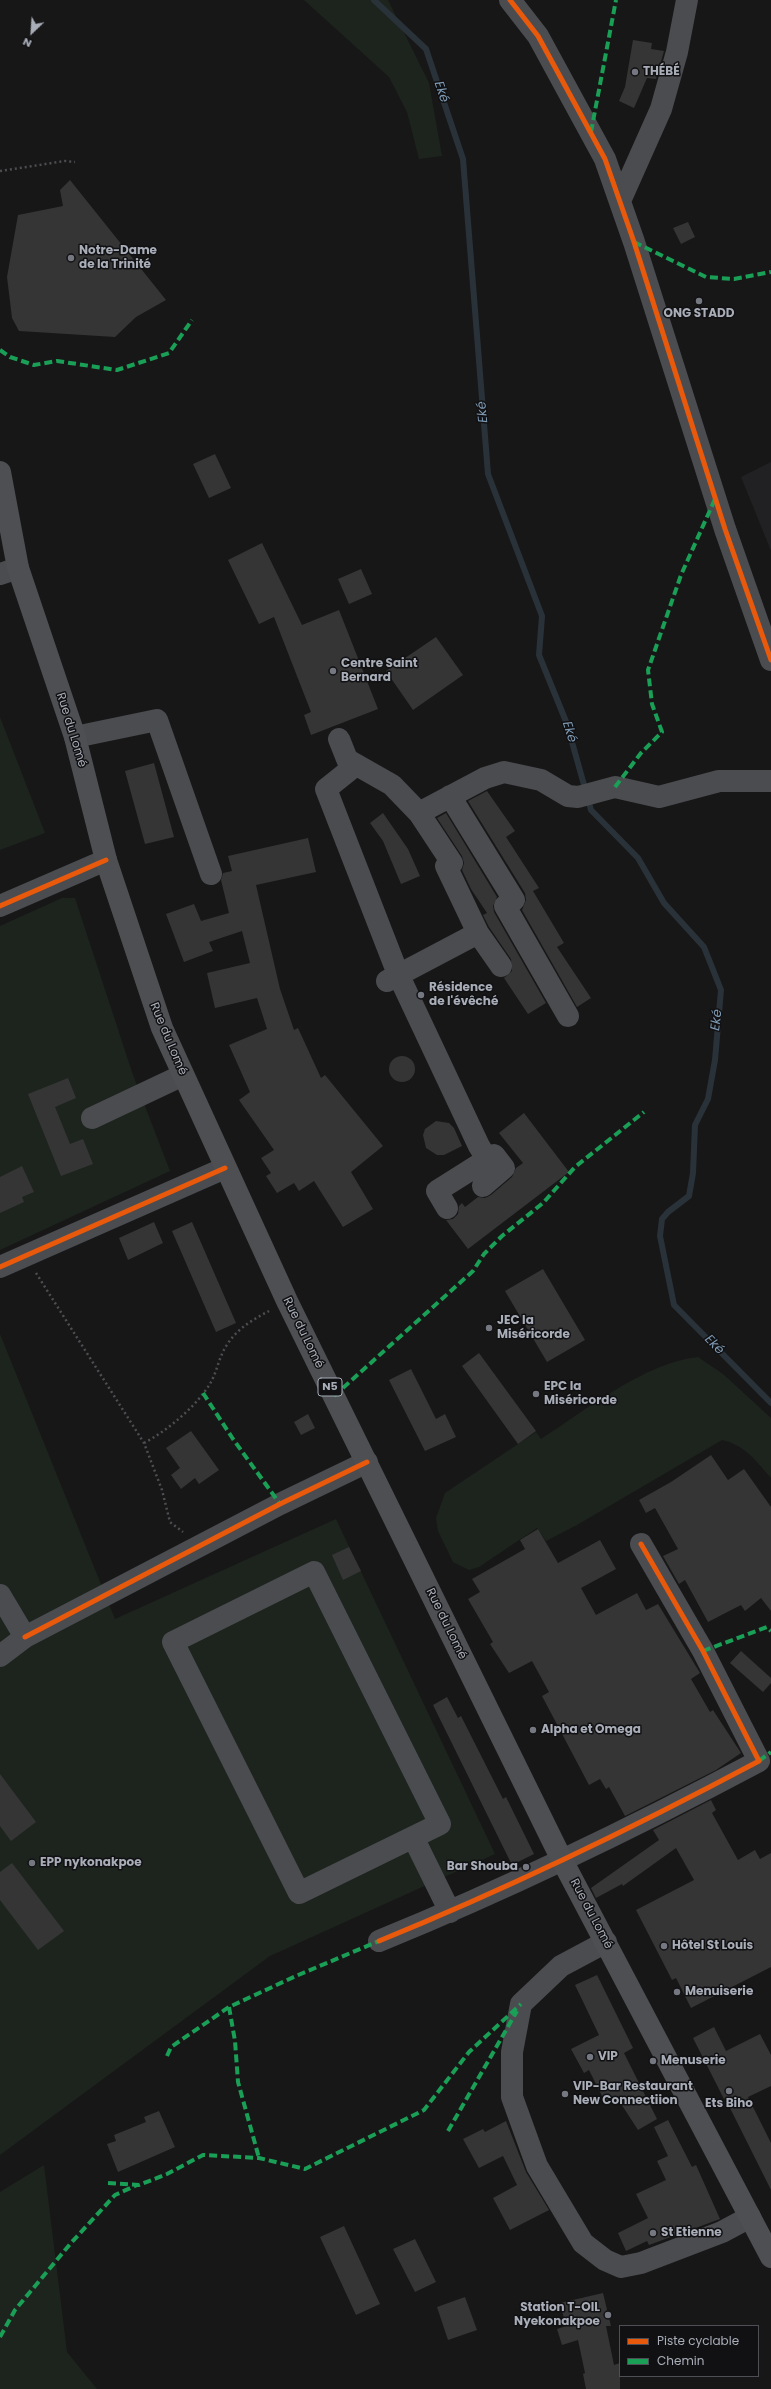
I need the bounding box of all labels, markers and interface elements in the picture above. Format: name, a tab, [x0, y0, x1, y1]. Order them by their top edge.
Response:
north arrow	[12, 12, 52, 52]
text: N	[20, 34, 34, 52]
place label: THÉBÉ	[643, 65, 680, 79]
marker: THÉBÉ	[630, 67, 640, 77]
water label: Eké	[430, 79, 452, 105]
place label: Notre-Dame de la Trinité	[79, 244, 157, 272]
marker: Notre-Dame de la Trinité	[66, 253, 76, 263]
marker: ONG STADD	[694, 296, 704, 306]
place label: ONG STADD	[664, 307, 734, 321]
water label: Eké	[474, 401, 492, 423]
place label: Centre Saint Bernard	[341, 657, 418, 685]
marker: Centre Saint Bernard	[328, 666, 338, 676]
street label: Rue du Lomé	[53, 691, 89, 769]
water label: Eké	[558, 719, 580, 745]
place label: Résidence de l'évêché	[429, 981, 498, 1009]
marker: Résidence de l'évêché	[416, 990, 426, 1000]
street label: Rue du Lomé	[146, 1001, 190, 1077]
water label: Eké	[708, 1008, 726, 1032]
street label: Rue du Lomé	[280, 1295, 326, 1371]
place label: JEC la Miséricorde	[497, 1314, 570, 1342]
marker: JEC la Miséricorde	[484, 1323, 494, 1333]
water label: Eké	[701, 1332, 727, 1358]
road number: N5	[318, 1378, 342, 1396]
place label: EPC la Miséricorde	[544, 1380, 617, 1408]
marker: EPC la Miséricorde	[531, 1389, 541, 1399]
street label: Rue du Lomé	[423, 1586, 469, 1662]
place label: Alpha et Omega	[541, 1723, 641, 1737]
marker: Alpha et Omega	[528, 1725, 538, 1735]
place label: EPP nykonakpoe	[40, 1856, 142, 1870]
marker: EPP nykonakpoe	[27, 1858, 37, 1868]
place label: Bar Shouba	[447, 1860, 518, 1874]
marker: Bar Shouba	[521, 1862, 531, 1872]
street label: Rue du Lomé	[567, 1877, 615, 1951]
place label: Hôtel St Louis	[672, 1939, 753, 1953]
marker: Hôtel St Louis	[659, 1941, 669, 1951]
place label: Menuiserie	[685, 1985, 753, 1999]
marker: Menuiserie	[672, 1987, 682, 1997]
place label: VIP	[598, 2050, 618, 2064]
marker: VIP	[585, 2052, 595, 2062]
place label: Menuserie	[661, 2054, 726, 2068]
marker: Menuserie	[648, 2056, 658, 2066]
place label: VIP-Bar Restaurant New Connectiion	[573, 2080, 693, 2108]
marker: Ets Biho	[724, 2086, 734, 2096]
marker: VIP-Bar Restaurant New Connectiion	[560, 2089, 570, 2099]
place label: Ets Biho	[705, 2097, 753, 2111]
place label: St Etienne	[661, 2226, 722, 2240]
marker: St Etienne	[648, 2228, 658, 2238]
place label: Station T-OIL Nyekonakpoe	[514, 2301, 600, 2329]
marker: Station T-OIL Nyekonakpoe	[603, 2310, 613, 2320]
legend	[619, 2325, 759, 2377]
text: Piste cyclable	[657, 2332, 739, 2349]
text: Chemin	[657, 2352, 704, 2369]

